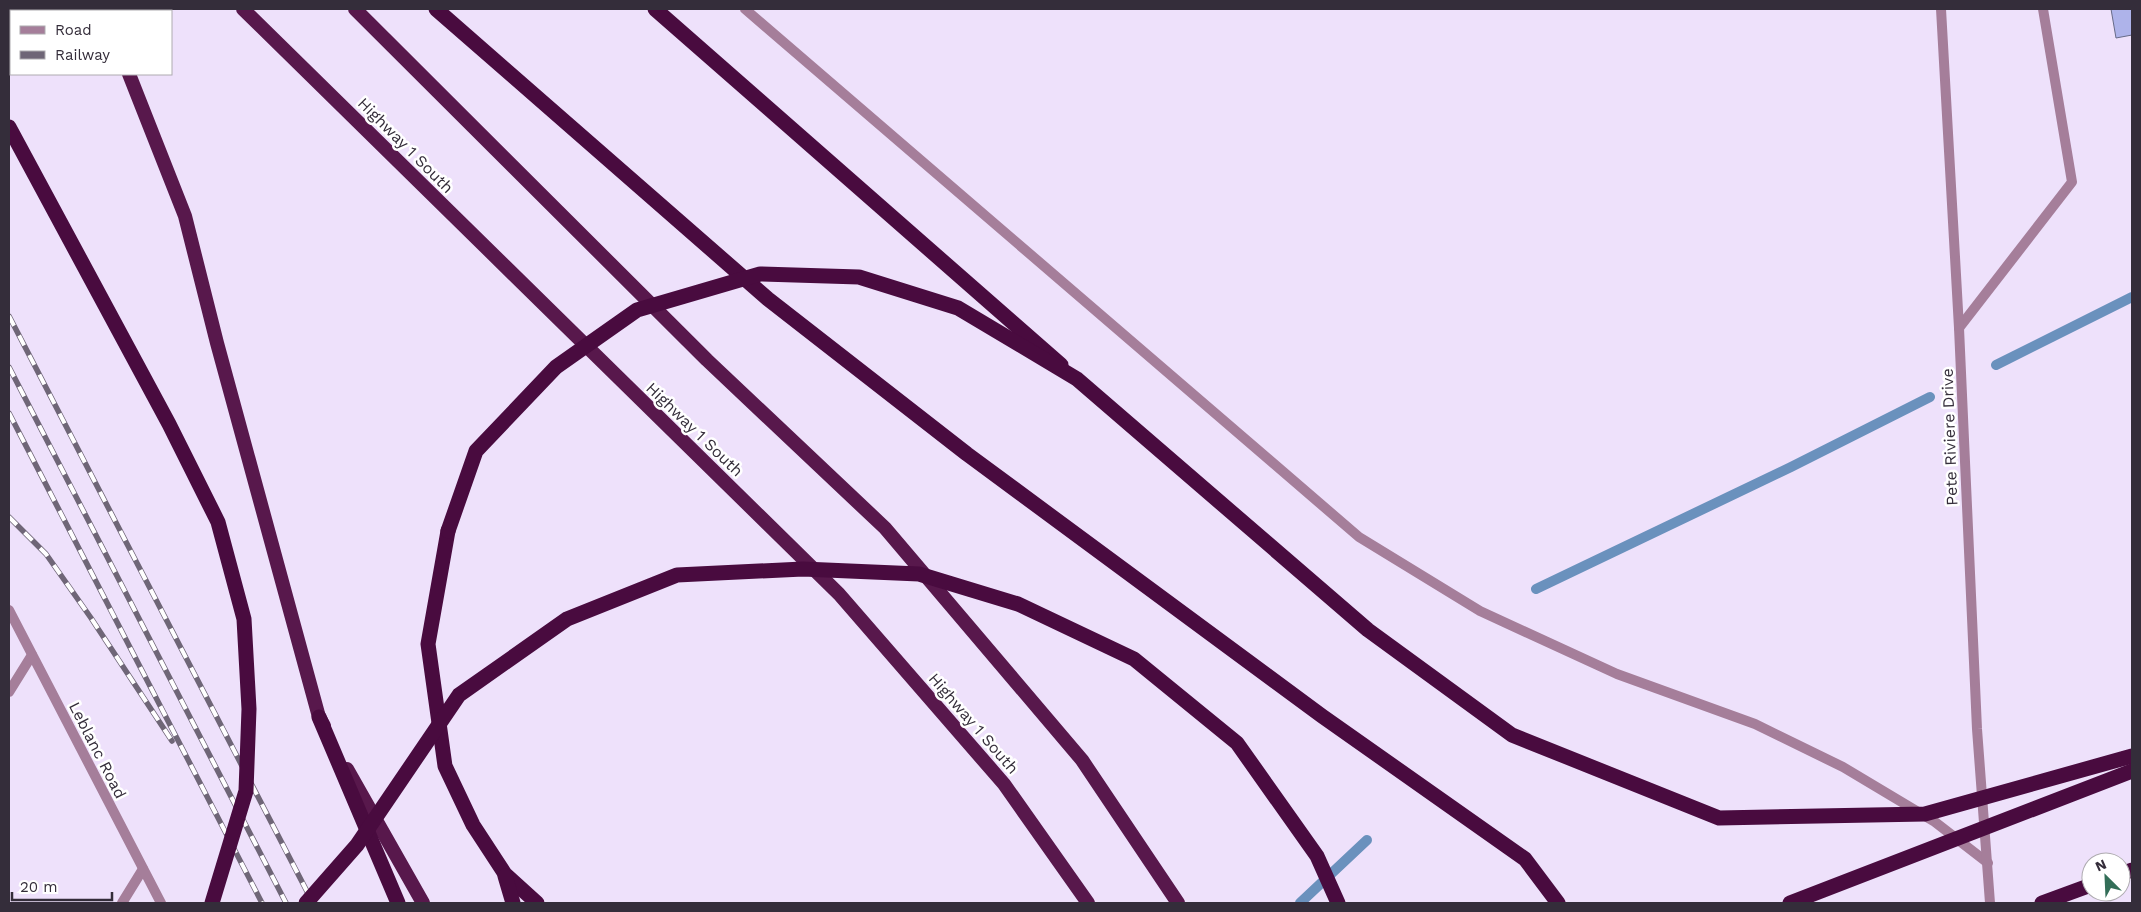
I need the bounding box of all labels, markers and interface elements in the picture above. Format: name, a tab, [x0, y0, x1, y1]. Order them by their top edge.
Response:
legend	[10, 10, 172, 75]
text: Road	[55, 21, 92, 39]
text: Railway	[55, 46, 110, 64]
street label: Highway 1 South	[354, 94, 457, 197]
street label: Pete Riviere Drive	[1938, 368, 1961, 506]
street label: Highway 1 South	[642, 378, 747, 480]
street label: Highway 1 South	[925, 669, 1022, 778]
street label: Leblanc Road	[65, 699, 130, 802]
north arrow	[2081, 852, 2131, 902]
text: N	[2093, 856, 2109, 875]
scale bar	[12, 870, 112, 902]
text: 20 m	[20, 878, 58, 896]

